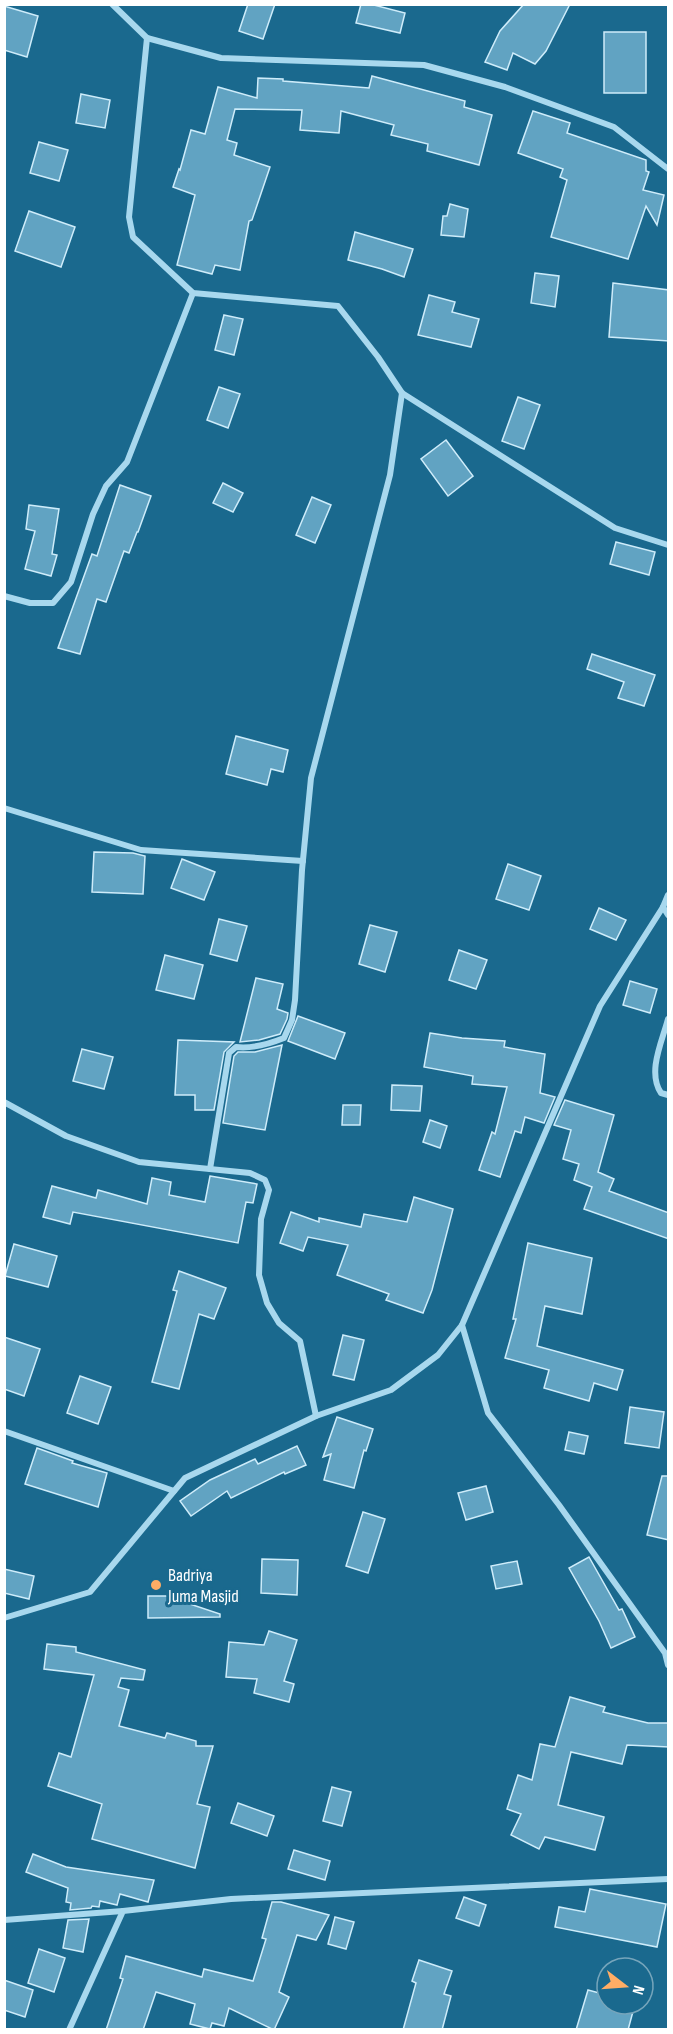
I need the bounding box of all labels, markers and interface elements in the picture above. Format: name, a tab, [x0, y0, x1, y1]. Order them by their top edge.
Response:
place label: Badriya Juma Masjid	[167, 1565, 239, 1607]
marker: Badriya Juma Masjid	[149, 1578, 163, 1592]
north arrow	[595, 1956, 655, 2016]
text: N	[628, 1983, 648, 1997]

